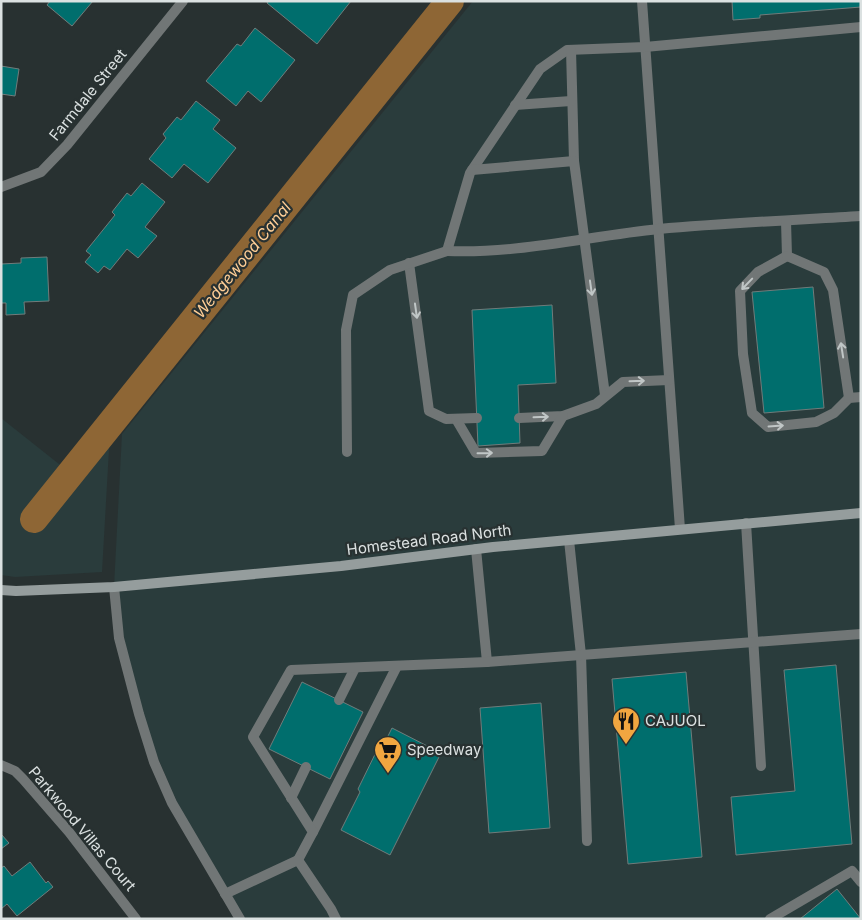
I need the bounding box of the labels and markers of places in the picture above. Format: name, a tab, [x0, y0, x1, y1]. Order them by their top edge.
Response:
restaurant icon: CAJUOL	[611, 706, 641, 745]
place label: CAJUOL	[645, 711, 706, 730]
supermarket icon: Speedway	[373, 735, 403, 774]
place label: Speedway	[407, 740, 482, 759]

